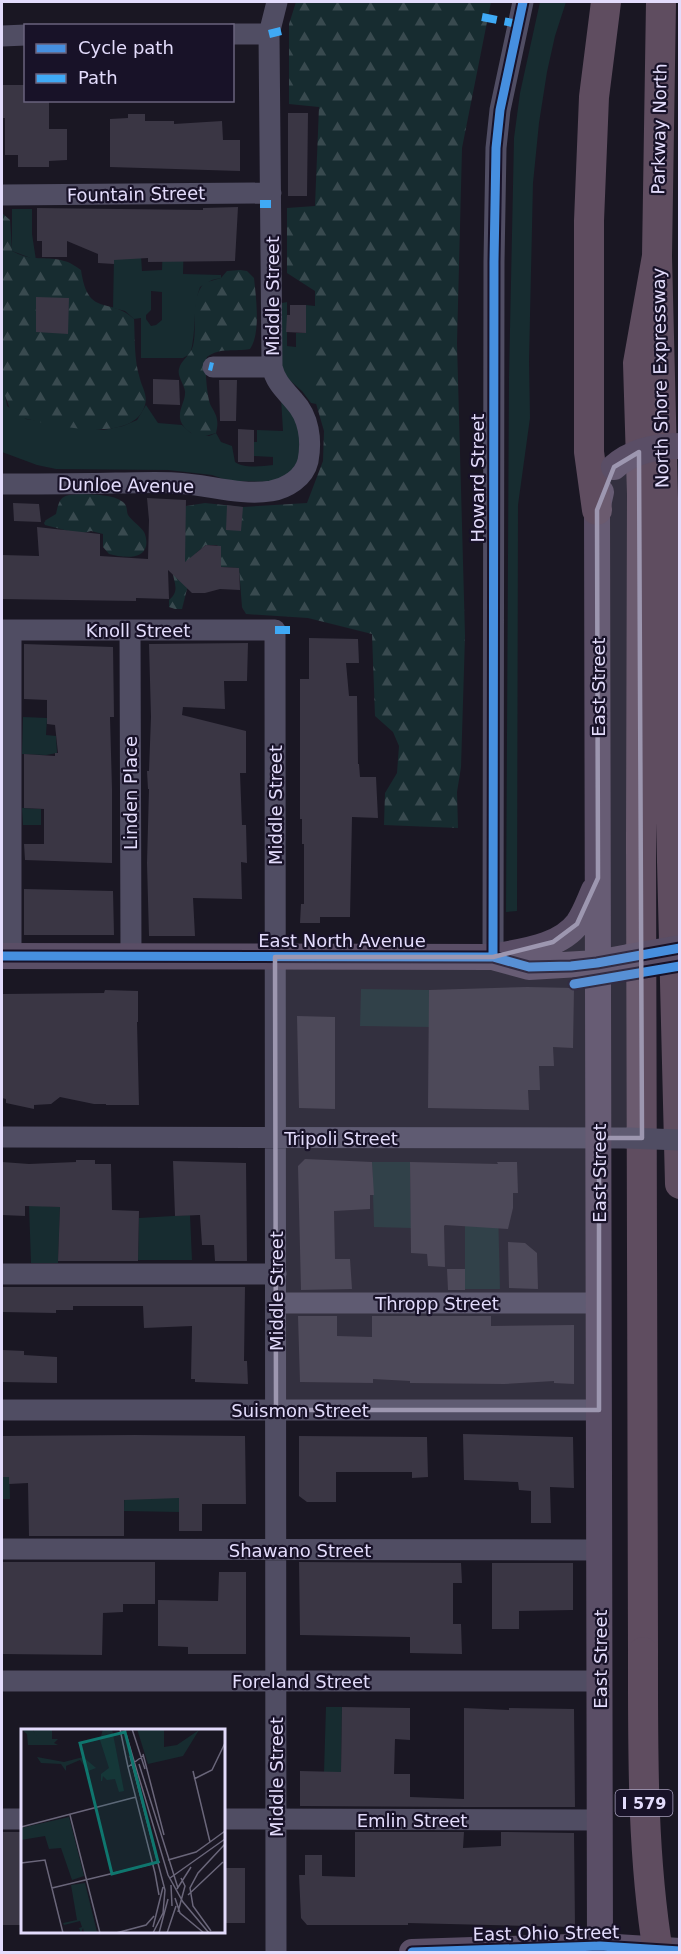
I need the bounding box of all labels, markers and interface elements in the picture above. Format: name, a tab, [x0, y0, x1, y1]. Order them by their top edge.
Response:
legend	[24, 24, 234, 102]
text: Cycle path	[78, 37, 174, 58]
street label: Parkway North	[647, 63, 671, 195]
text: Path	[78, 67, 118, 88]
street label: Fountain Street	[67, 182, 205, 206]
street label: Middle Street	[262, 236, 283, 356]
street label: North Shore Expressway	[648, 267, 672, 488]
street label: Howard Street	[467, 413, 488, 543]
street label: Dunloe Avenue	[58, 473, 194, 497]
street label: Knoll Street	[86, 620, 190, 641]
street label: East Street	[588, 637, 609, 737]
street label: Linden Place	[120, 736, 141, 850]
street label: Middle Street	[265, 745, 286, 865]
street label: East North Avenue	[258, 930, 426, 951]
street label: East Street	[589, 1123, 610, 1223]
street label: Tripoli Street	[283, 1128, 398, 1149]
street label: Middle Street	[266, 1231, 287, 1351]
street label: Thropp Street	[374, 1293, 499, 1314]
street label: Suismon Street	[231, 1400, 369, 1421]
street label: Shawano Street	[229, 1540, 371, 1561]
street label: East Street	[590, 1609, 611, 1709]
street label: Foreland Street	[232, 1671, 370, 1692]
street label: Middle Street	[266, 1717, 287, 1837]
inset map	[21, 1729, 225, 1933]
road number: I 579	[616, 1790, 672, 1816]
street label: Emlin Street	[357, 1810, 467, 1831]
street label: East Ohio Street	[473, 1921, 619, 1945]

